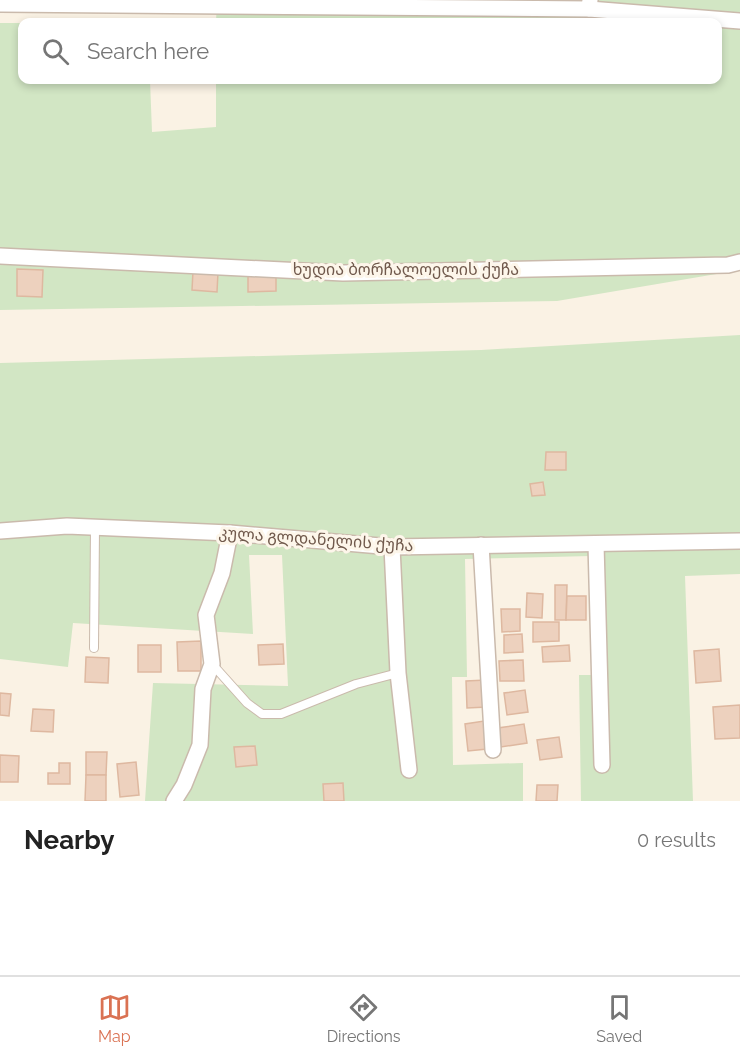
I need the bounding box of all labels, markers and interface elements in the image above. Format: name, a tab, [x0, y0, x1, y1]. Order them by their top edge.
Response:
search box	[18, 18, 722, 84]
icon: search	[39, 35, 72, 68]
text: Search here	[87, 38, 209, 64]
street label: ხუდია ბორჩალოელის ქუჩა	[293, 260, 519, 280]
street label: კულა გლდანელის ქუჩა	[218, 523, 414, 556]
text: Nearby	[24, 825, 114, 855]
text: 0 results	[637, 828, 716, 852]
tab: Map	[98, 991, 131, 1046]
tab: Directions	[327, 991, 401, 1046]
tab: Saved	[596, 991, 642, 1046]

